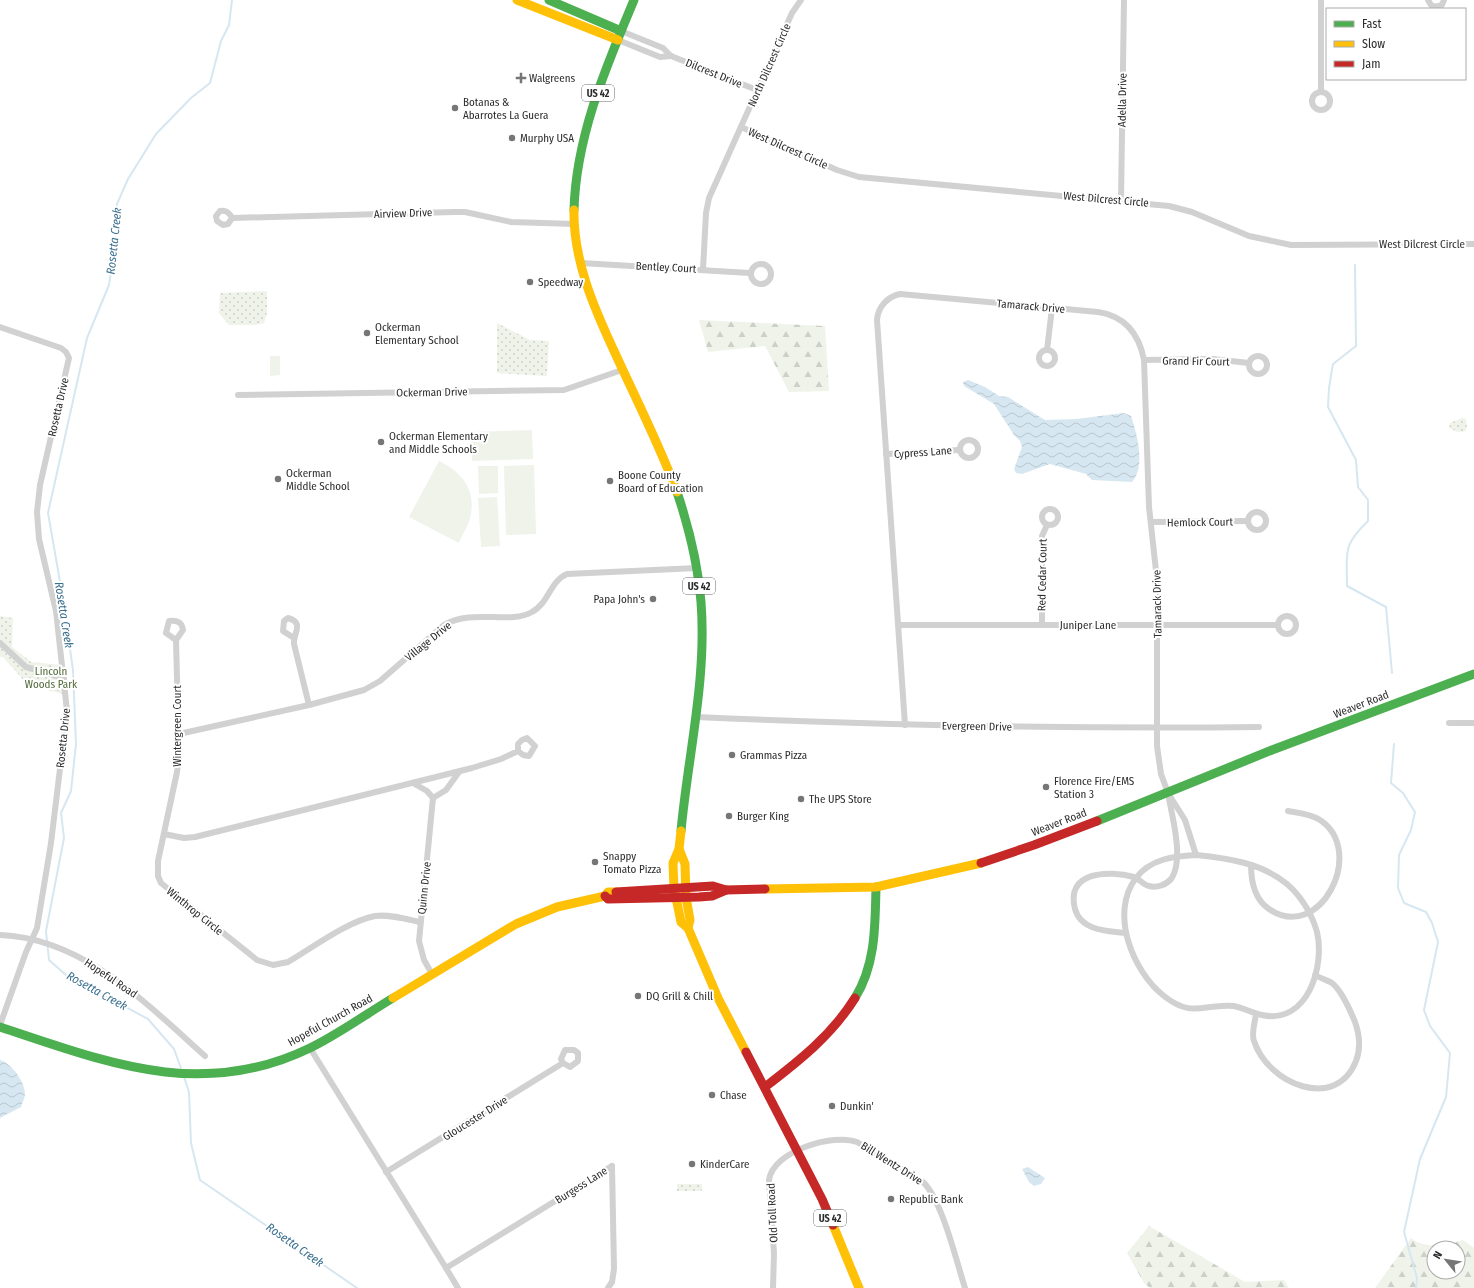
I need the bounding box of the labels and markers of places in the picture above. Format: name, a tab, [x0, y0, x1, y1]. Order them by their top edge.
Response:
place label: Walgreens	[529, 72, 575, 85]
marker: Walgreens	[516, 73, 526, 83]
place label: Botanas & Abarrotes La Guera	[463, 96, 548, 122]
marker: Botanas & Abarrotes La Guera	[450, 103, 460, 113]
place label: Murphy USA	[520, 132, 574, 145]
marker: Murphy USA	[507, 133, 517, 143]
place label: Speedway	[538, 276, 583, 289]
marker: Speedway	[525, 277, 535, 287]
place label: Ockerman Elementary School	[375, 321, 459, 347]
marker: Ockerman Elementary School	[362, 328, 372, 338]
place label: Ockerman Elementary and Middle Schools	[389, 430, 488, 456]
marker: Ockerman Elementary and Middle Schools	[376, 437, 386, 447]
place label: Ockerman Middle School	[286, 467, 350, 493]
place label: Boone County Board of Education	[618, 469, 703, 495]
marker: Ockerman Middle School	[273, 474, 283, 484]
marker: Boone County Board of Education	[605, 476, 615, 486]
place label: Papa John's	[594, 593, 645, 606]
marker: Papa John's	[648, 594, 658, 604]
place label: Grammas Pizza	[740, 749, 807, 762]
marker: Grammas Pizza	[727, 750, 737, 760]
place label: Florence Fire/EMS Station 3	[1054, 775, 1135, 801]
marker: Florence Fire/EMS Station 3	[1041, 782, 1051, 792]
place label: The UPS Store	[809, 793, 872, 806]
marker: The UPS Store	[796, 794, 806, 804]
place label: Burger King	[737, 810, 790, 823]
marker: Burger King	[724, 811, 734, 821]
place label: Snappy Tomato Pizza	[603, 850, 661, 876]
marker: Snappy Tomato Pizza	[590, 857, 600, 867]
place label: DQ Grill & Chill	[646, 990, 713, 1003]
marker: DQ Grill & Chill	[633, 991, 643, 1001]
place label: Chase	[720, 1089, 747, 1102]
marker: Chase	[707, 1090, 717, 1100]
place label: Dunkin'	[840, 1100, 874, 1113]
marker: Dunkin'	[827, 1101, 837, 1111]
place label: KinderCare	[700, 1158, 749, 1171]
marker: KinderCare	[687, 1159, 697, 1169]
place label: Republic Bank	[899, 1193, 964, 1206]
marker: Republic Bank	[886, 1194, 896, 1204]

